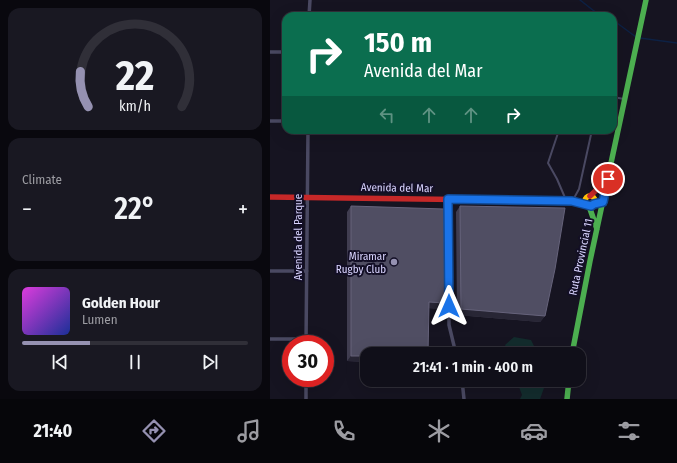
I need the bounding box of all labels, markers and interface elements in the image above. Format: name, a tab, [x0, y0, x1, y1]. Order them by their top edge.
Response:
text: 150 m	[364, 26, 432, 59]
icon: right	[298, 28, 350, 80]
text: 22	[115, 51, 154, 101]
text: Avenida del Mar	[364, 60, 482, 82]
text: km/h	[119, 98, 151, 115]
icon: left	[376, 104, 398, 126]
icon: ahead	[418, 104, 440, 126]
icon: ahead	[460, 104, 482, 126]
icon: right	[502, 104, 524, 126]
pin	[591, 162, 625, 196]
icon: arrive	[597, 168, 619, 190]
text: Climate	[22, 172, 62, 187]
street label: Avenida del Mar	[361, 181, 433, 195]
text: 22°	[114, 191, 156, 227]
street label: Avenida del Parque	[292, 194, 305, 280]
text: −	[22, 196, 32, 223]
text: +	[238, 196, 248, 223]
street label: Ruta Provincial 11	[567, 217, 595, 297]
place label: Miramar Rugby Club	[336, 250, 386, 276]
marker: Miramar Rugby Club	[389, 257, 399, 267]
position arrow	[428, 285, 470, 327]
text: Golden Hour	[82, 294, 160, 312]
text: Lumen	[82, 312, 118, 327]
speed limit sign: 30	[282, 335, 334, 387]
icon: previous	[49, 351, 71, 373]
icon: pause	[124, 351, 146, 373]
icon: next	[199, 351, 221, 373]
text: 21:41 · 1 min · 400 m	[413, 358, 533, 376]
icon: directions	[140, 417, 168, 445]
icon: music	[235, 417, 263, 445]
icon: phone	[330, 417, 358, 445]
icon: climate	[425, 417, 453, 445]
icon: car	[520, 417, 548, 445]
icon: filters	[615, 417, 643, 445]
text: 21:40	[34, 420, 72, 442]

